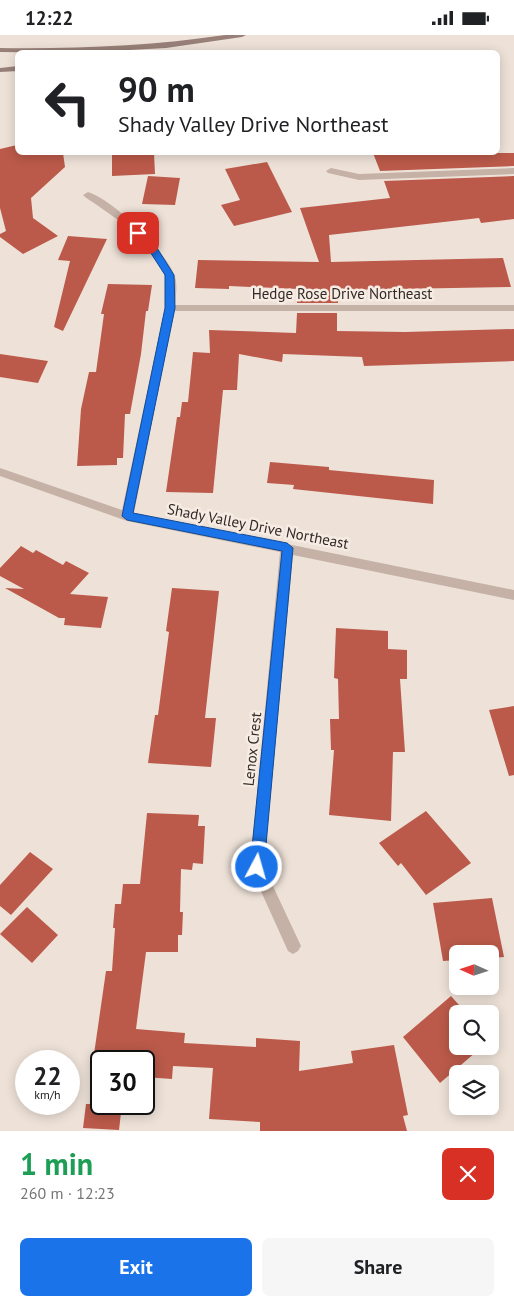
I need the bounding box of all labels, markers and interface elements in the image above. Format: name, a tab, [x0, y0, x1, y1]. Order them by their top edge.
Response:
text: 12:22	[25, 6, 73, 30]
text: 90 m	[118, 66, 195, 112]
icon: left	[35, 70, 100, 135]
text: Shady Valley Drive Northeast	[118, 110, 389, 138]
pin	[117, 212, 159, 254]
icon: arrive	[124, 219, 152, 247]
street label: Hedge Rose Drive Northeast	[252, 284, 432, 303]
street label: Shady Valley Drive Northeast	[166, 499, 350, 553]
street label: Lenox Crest	[239, 711, 265, 787]
position arrow	[230, 840, 282, 892]
north arrow	[449, 945, 499, 995]
map controls	[449, 945, 499, 1115]
button: search	[449, 1005, 499, 1055]
speed limit sign: 30	[90, 1050, 155, 1115]
text: 22	[33, 1060, 62, 1092]
button: layers	[449, 1065, 499, 1115]
text: km/h	[34, 1087, 61, 1102]
text: 1 min	[20, 1144, 93, 1183]
button: close	[442, 1148, 494, 1200]
text: 260 m · 12:23	[20, 1183, 115, 1203]
button: Exit	[20, 1238, 252, 1296]
button: Share	[262, 1238, 494, 1296]

